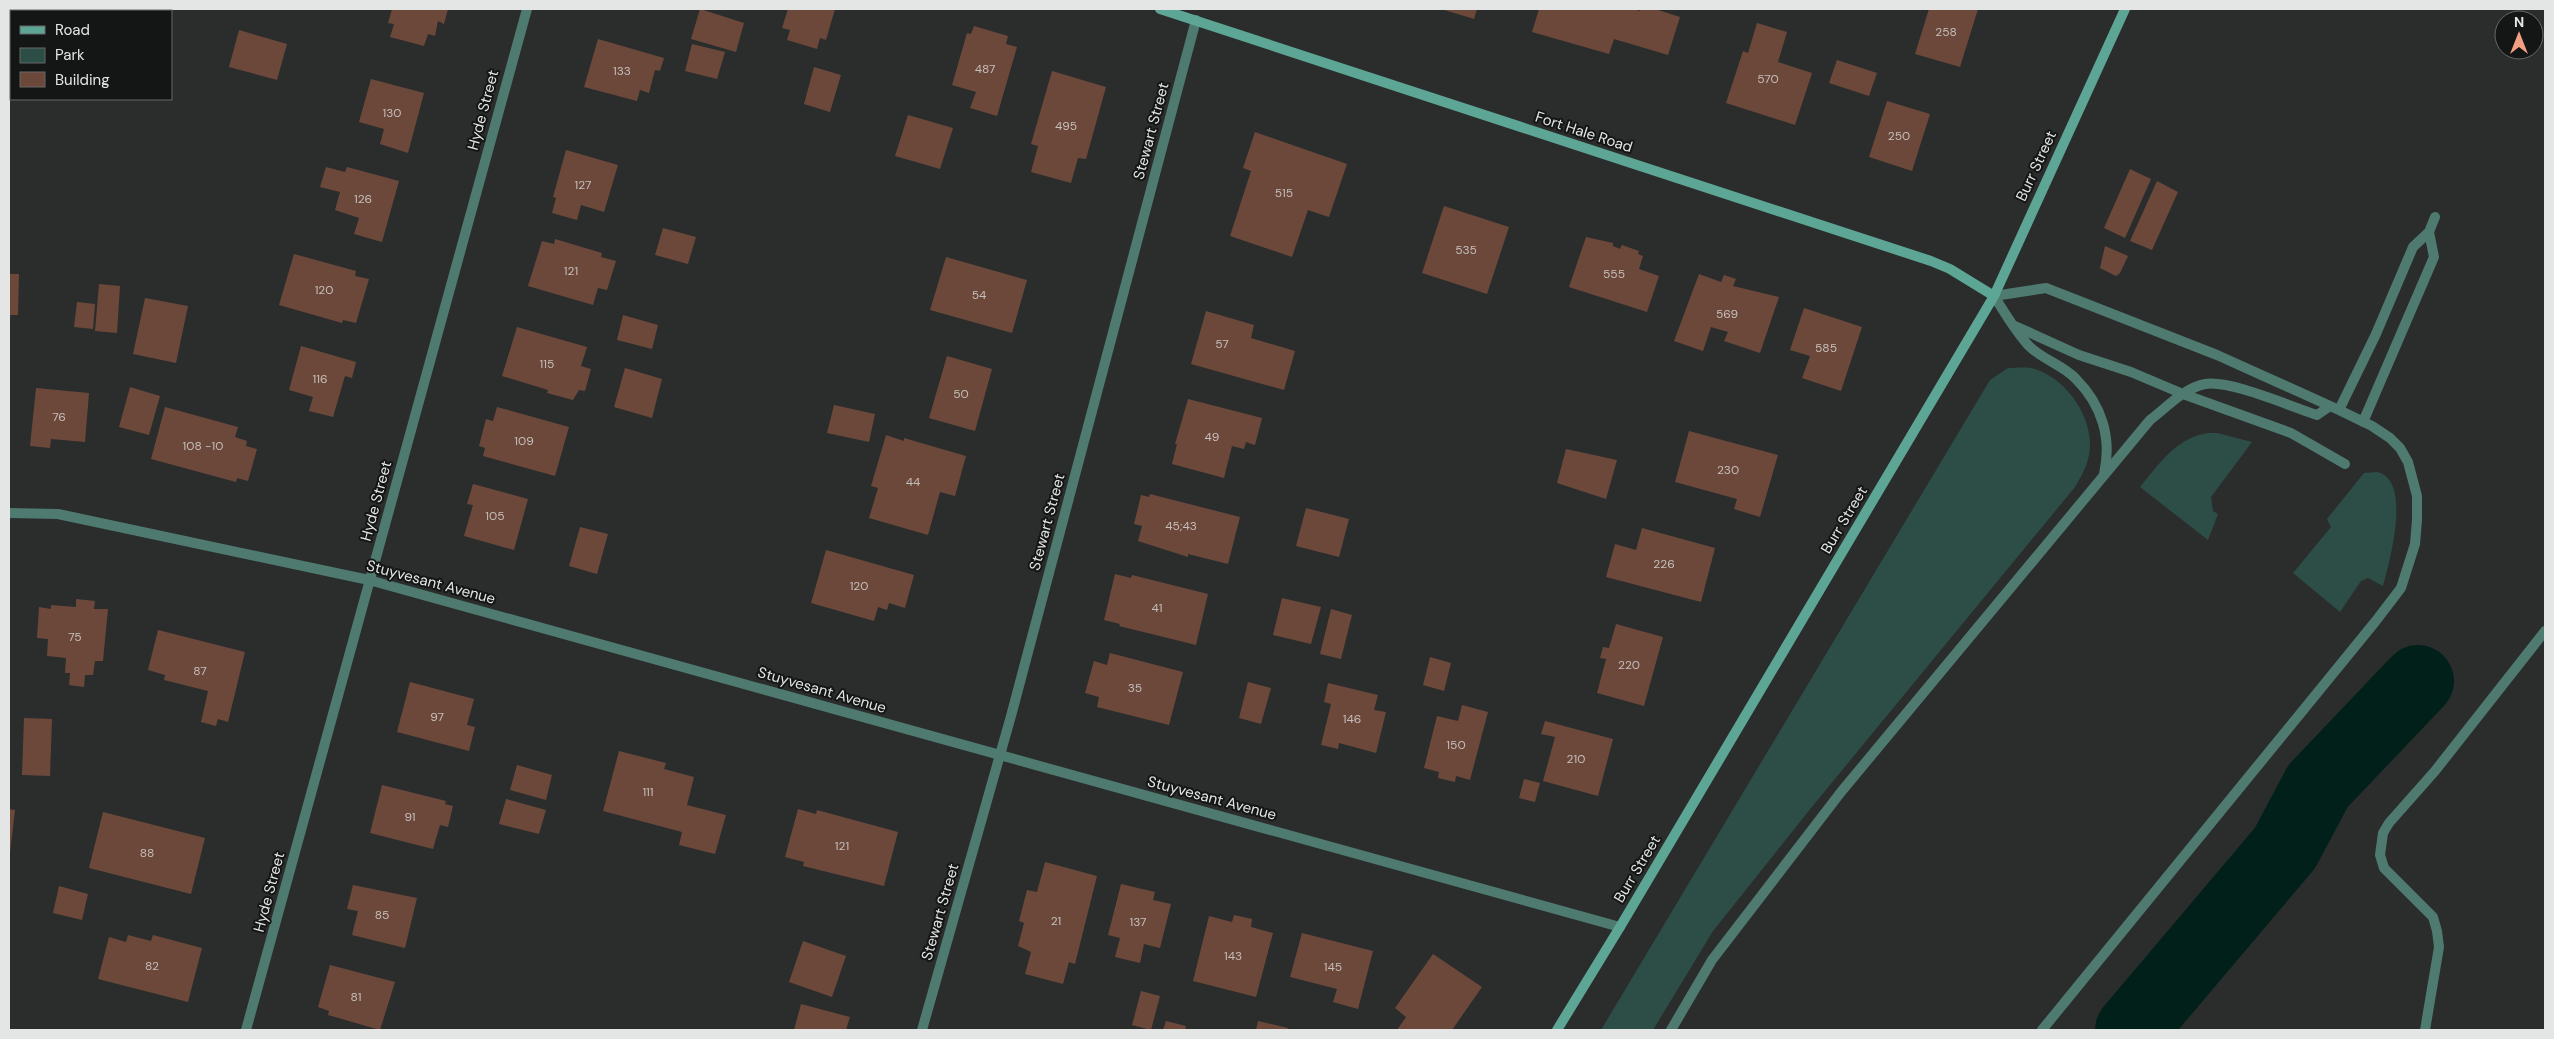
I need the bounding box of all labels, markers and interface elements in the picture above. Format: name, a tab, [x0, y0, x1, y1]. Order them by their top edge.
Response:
legend	[10, 10, 172, 100]
north arrow	[2494, 10, 2544, 60]
text: N	[2514, 13, 2524, 31]
text: Road	[55, 20, 90, 40]
house number: 258	[1935, 24, 1957, 40]
text: Park	[55, 45, 85, 65]
house number: 487	[975, 61, 995, 77]
house number: 133	[613, 63, 631, 79]
street label: Hyde Street	[463, 68, 503, 152]
text: Building	[55, 70, 110, 90]
house number: 570	[1757, 71, 1779, 87]
street label: Stewart Street	[1128, 80, 1174, 182]
house number: 130	[382, 105, 402, 121]
street label: Fort Hale Road	[1533, 107, 1635, 157]
house number: 495	[1055, 118, 1077, 134]
house number: 250	[1888, 128, 1910, 144]
street label: Burr Street	[2011, 128, 2061, 204]
house number: 127	[575, 177, 591, 193]
house number: 515	[1275, 185, 1293, 201]
house number: 126	[354, 191, 372, 207]
house number: 535	[1455, 242, 1477, 258]
house number: 121	[564, 263, 578, 279]
house number: 555	[1603, 266, 1625, 282]
house number: 120	[315, 282, 333, 298]
house number: 54	[972, 287, 986, 303]
house number: 569	[1716, 306, 1738, 322]
house number: 57	[1215, 336, 1229, 352]
house number: 585	[1815, 340, 1837, 356]
house number: 115	[540, 356, 554, 372]
house number: 116	[312, 371, 328, 387]
house number: 50	[953, 386, 969, 402]
house number: 76	[52, 409, 66, 425]
house number: 49	[1205, 429, 1219, 445]
house number: 109	[514, 433, 534, 449]
house number: 108 -10	[183, 438, 223, 454]
street label: Hyde Street	[356, 459, 396, 543]
house number: 230	[1717, 462, 1739, 478]
street label: Stewart Street	[1024, 471, 1070, 573]
house number: 44	[906, 474, 920, 490]
street label: Burr Street	[1816, 483, 1872, 557]
house number: 105	[485, 508, 505, 524]
house number: 45;43	[1165, 518, 1197, 534]
street label: Stuyvesant Avenue	[364, 555, 498, 609]
house number: 226	[1653, 556, 1675, 572]
house number: 120	[850, 578, 868, 594]
house number: 41	[1151, 600, 1163, 616]
house number: 75	[68, 629, 82, 645]
house number: 220	[1618, 657, 1640, 673]
street label: Stuyvesant Avenue	[755, 662, 889, 718]
house number: 87	[193, 663, 207, 679]
house number: 35	[1128, 680, 1142, 696]
house number: 97	[430, 709, 444, 725]
house number: 146	[1343, 711, 1361, 727]
house number: 150	[1446, 737, 1466, 753]
house number: 210	[1567, 751, 1585, 767]
street label: Stuyvesant Avenue	[1145, 771, 1279, 825]
house number: 111	[642, 784, 654, 800]
house number: 91	[404, 809, 416, 825]
street label: Burr Street	[1609, 832, 1665, 906]
house number: 121	[835, 838, 849, 854]
house number: 88	[140, 845, 154, 861]
street label: Hyde Street	[249, 850, 289, 934]
street label: Stewart Street	[917, 861, 963, 963]
house number: 85	[375, 907, 389, 923]
house number: 21	[1051, 913, 1061, 929]
house number: 137	[1129, 914, 1147, 930]
house number: 143	[1224, 948, 1242, 964]
house number: 82	[145, 958, 159, 974]
house number: 145	[1324, 959, 1342, 975]
house number: 81	[351, 989, 361, 1005]

